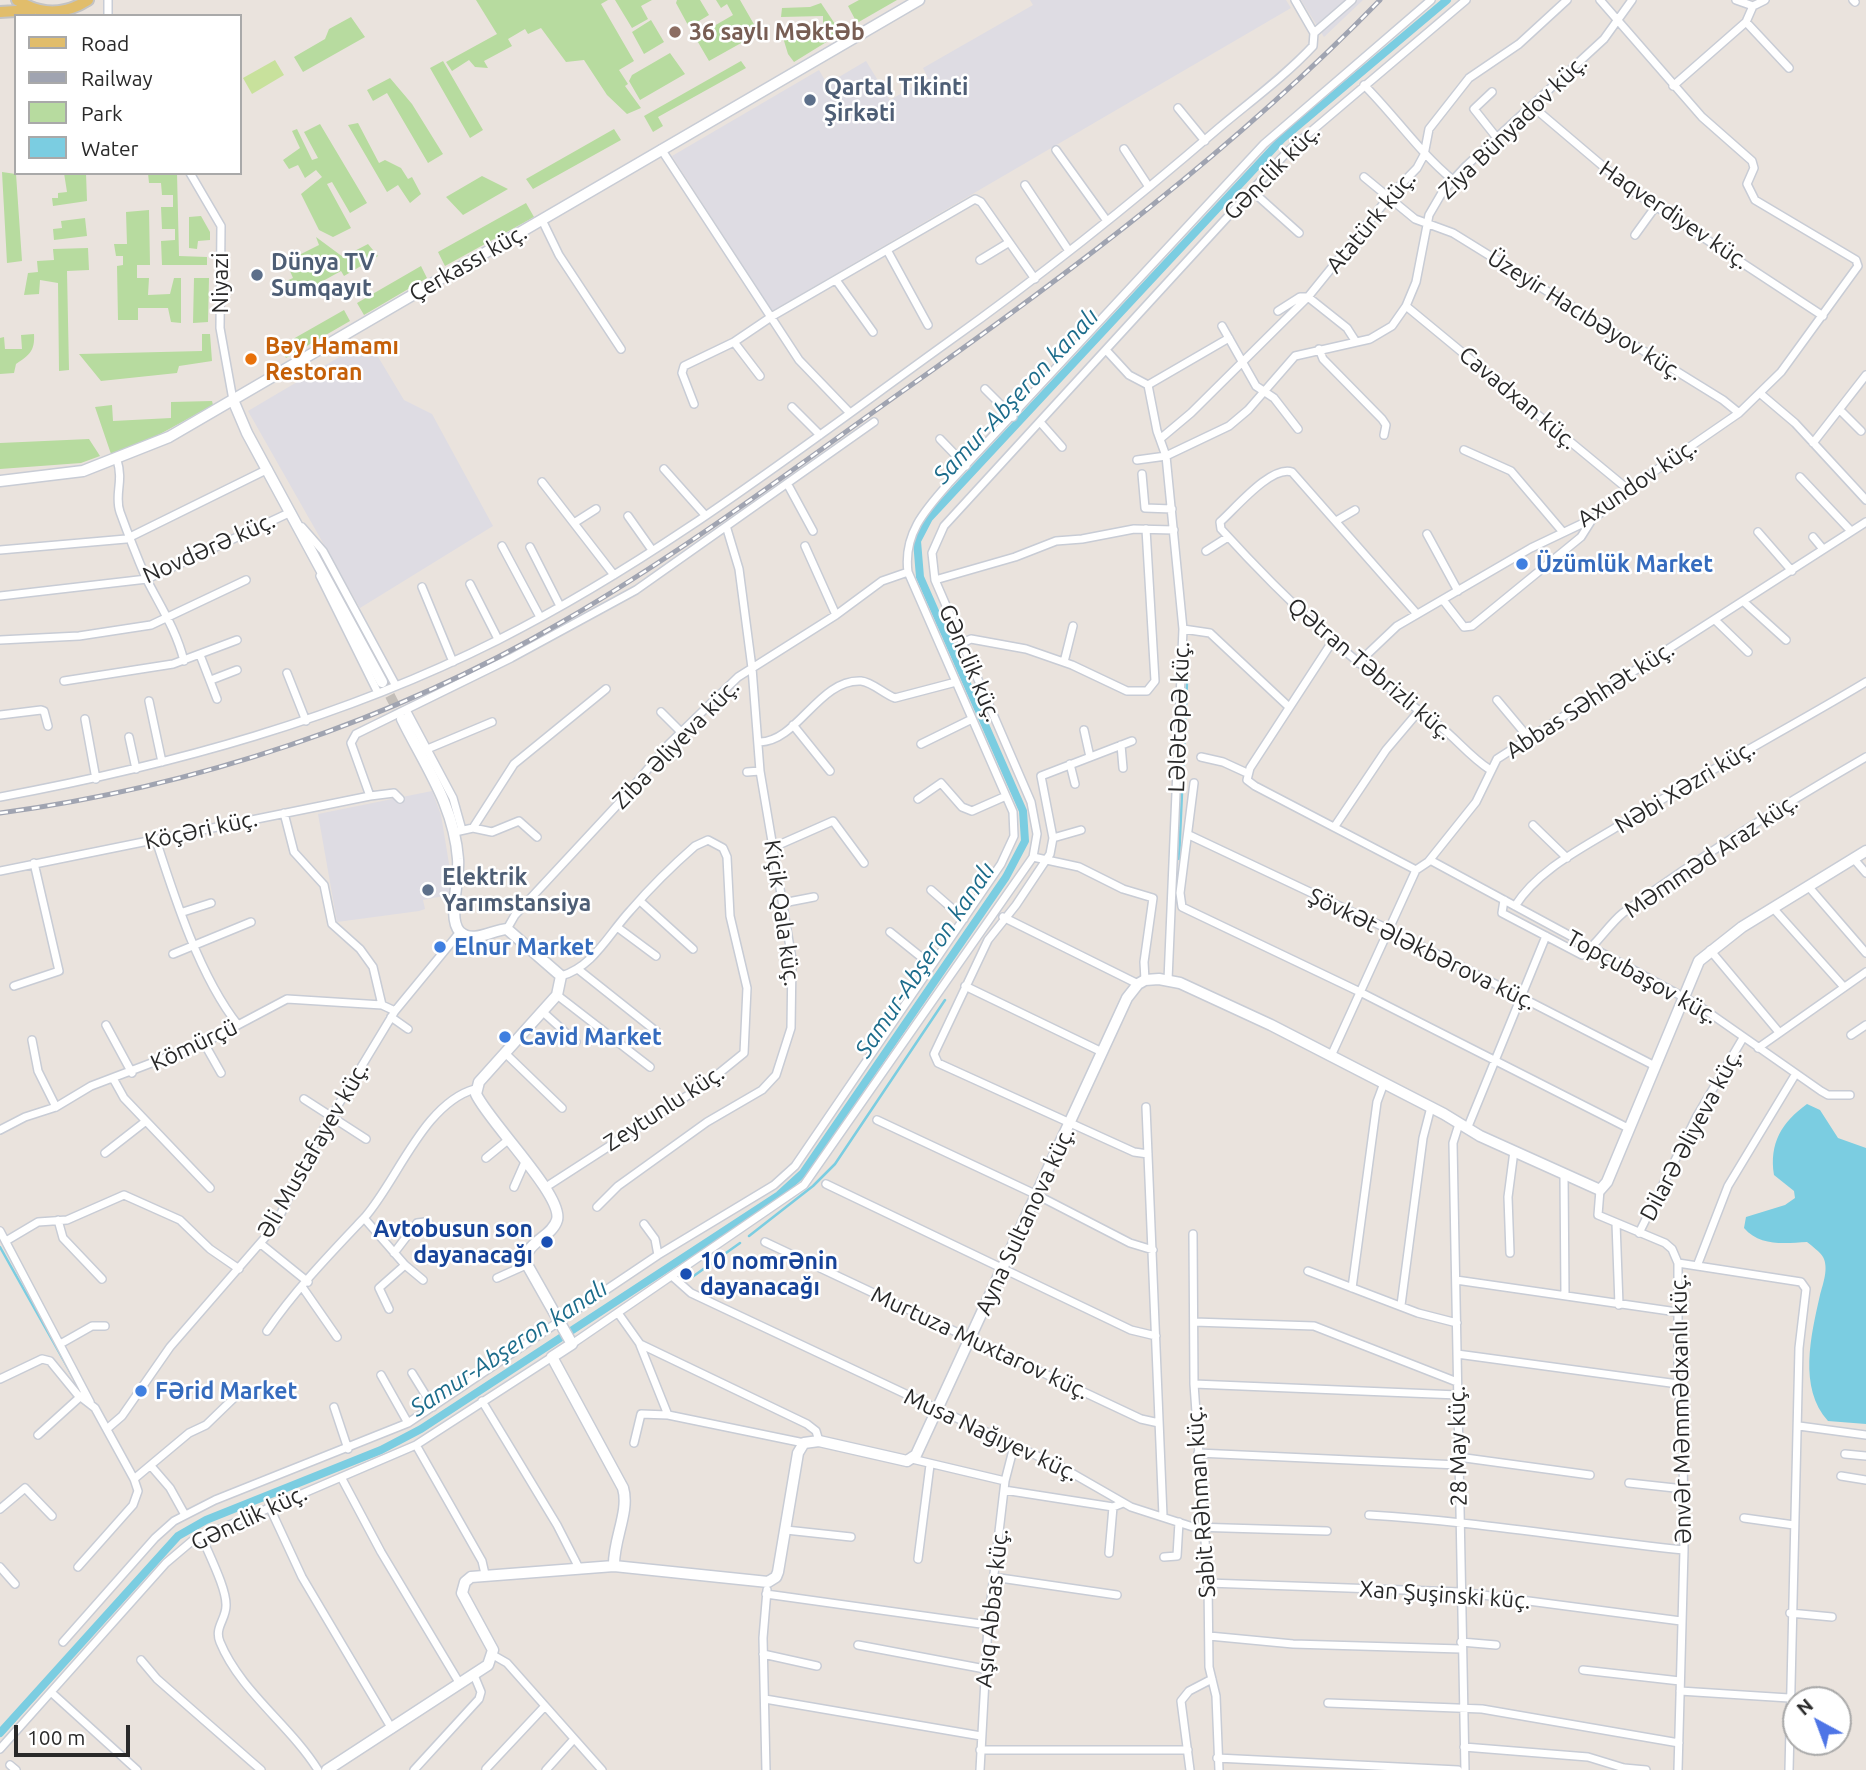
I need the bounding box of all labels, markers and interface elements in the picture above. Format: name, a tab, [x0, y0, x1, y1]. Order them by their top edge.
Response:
legend	[14, 14, 242, 175]
place label: 36 saylı Məktəb	[689, 18, 865, 46]
marker: 36 saylı Məktəb	[667, 24, 683, 40]
text: Road	[81, 31, 129, 55]
street label: Ziya Bünyadov küç.	[1433, 49, 1593, 205]
text: Railway	[81, 66, 153, 90]
place label: Qartal Tikinti Şirkәti	[824, 73, 968, 127]
marker: Qartal Tikinti Şirkәti	[802, 92, 818, 108]
text: Park	[81, 101, 123, 125]
street label: Gənclik küç.	[1218, 118, 1326, 226]
text: Water	[81, 136, 139, 160]
street label: Haqverdiyev küç.	[1594, 155, 1754, 275]
street label: Atatürk küç.	[1320, 165, 1422, 279]
street label: Çerkassı küç.	[404, 218, 532, 308]
street label: Üzeyir Hacıbəyov küç.	[1482, 244, 1688, 386]
place label: Dünya TV Sumqayıt	[271, 248, 375, 302]
street label: Niyazi	[206, 252, 234, 314]
marker: Dünya TV Sumqayıt	[249, 267, 265, 283]
water label: Samur-Abşeron kanalı	[927, 302, 1105, 490]
place label: Bәy Hamamı Restoran	[265, 332, 399, 386]
street label: Cavadxan küç.	[1453, 341, 1583, 455]
marker: Bәy Hamamı Restoran	[243, 351, 259, 367]
street label: Axundov küç.	[1572, 433, 1702, 533]
street label: Novdərə küç.	[139, 507, 279, 589]
place label: Üzümlük Market	[1536, 550, 1713, 578]
marker: Üzümlük Market	[1514, 556, 1530, 572]
street label: Qətran Təbrizli küç.	[1282, 592, 1458, 746]
street label: Gənclik küç.	[933, 600, 1007, 726]
street label: Abbas Səhhət küç.	[1501, 635, 1679, 765]
street label: Lələtəpə küç.	[1163, 641, 1195, 793]
street label: Ziba Əliyeva küç.	[607, 673, 745, 815]
street label: Nəbi Xəzri küç.	[1610, 734, 1760, 840]
street label: Məmməd Araz küç.	[1619, 788, 1803, 924]
street label: Köçəri küç.	[142, 805, 260, 855]
street label: Kiçik Qala küç.	[758, 838, 806, 988]
water label: Samur-Abşeron kanalı	[849, 857, 1001, 1063]
place label: Elektrik Yarımstansiya	[442, 863, 591, 917]
marker: Elektrik Yarımstansiya	[420, 882, 436, 898]
street label: Şövkət Ələkbərova küç.	[1304, 882, 1540, 1016]
street label: Topçubaşov küç.	[1561, 924, 1723, 1030]
place label: Elnur Market	[454, 933, 594, 961]
marker: Elnur Market	[432, 939, 448, 955]
street label: Kömürçü	[146, 1013, 242, 1077]
place label: Cavid Market	[519, 1023, 662, 1051]
marker: Cavid Market	[497, 1029, 513, 1045]
street label: Dilarə Əliyeva küç.	[1634, 1044, 1748, 1226]
street label: Əli Mustafayev küç.	[251, 1057, 375, 1243]
street label: Zeytunlu küç.	[599, 1059, 729, 1157]
street label: Ayna Sultanova küç.	[969, 1123, 1081, 1319]
place label: Avtobusun son dayanacağı	[373, 1215, 533, 1269]
marker: Avtobusun son dayanacağı	[539, 1234, 555, 1250]
place label: 10 nomrənin dayanacağı	[700, 1247, 838, 1301]
marker: 10 nomrənin dayanacağı	[678, 1266, 694, 1282]
water label: Samur-Abşeron kanalı	[405, 1273, 613, 1423]
street label: Ənvər Məmmədxanlı küç.	[1665, 1274, 1697, 1544]
street label: Murtuza Muxtarov küç.	[867, 1280, 1093, 1406]
place label: Fərid Market	[155, 1377, 297, 1405]
marker: Fərid Market	[133, 1383, 149, 1399]
street label: Musa Nağıyev küç.	[900, 1383, 1082, 1487]
street label: 28 May küç.	[1443, 1385, 1473, 1507]
street label: Sabit Rəhman küç.	[1181, 1405, 1221, 1599]
street label: Gənclik küç.	[187, 1479, 311, 1557]
street label: Aşıq Abbas küç.	[970, 1527, 1014, 1689]
street label: Xan Şuşinski küç.	[1358, 1575, 1532, 1615]
north arrow	[1782, 1686, 1852, 1756]
text: N	[1792, 1694, 1817, 1720]
scale bar	[18, 1710, 133, 1754]
text: 100 m	[27, 1725, 85, 1749]

